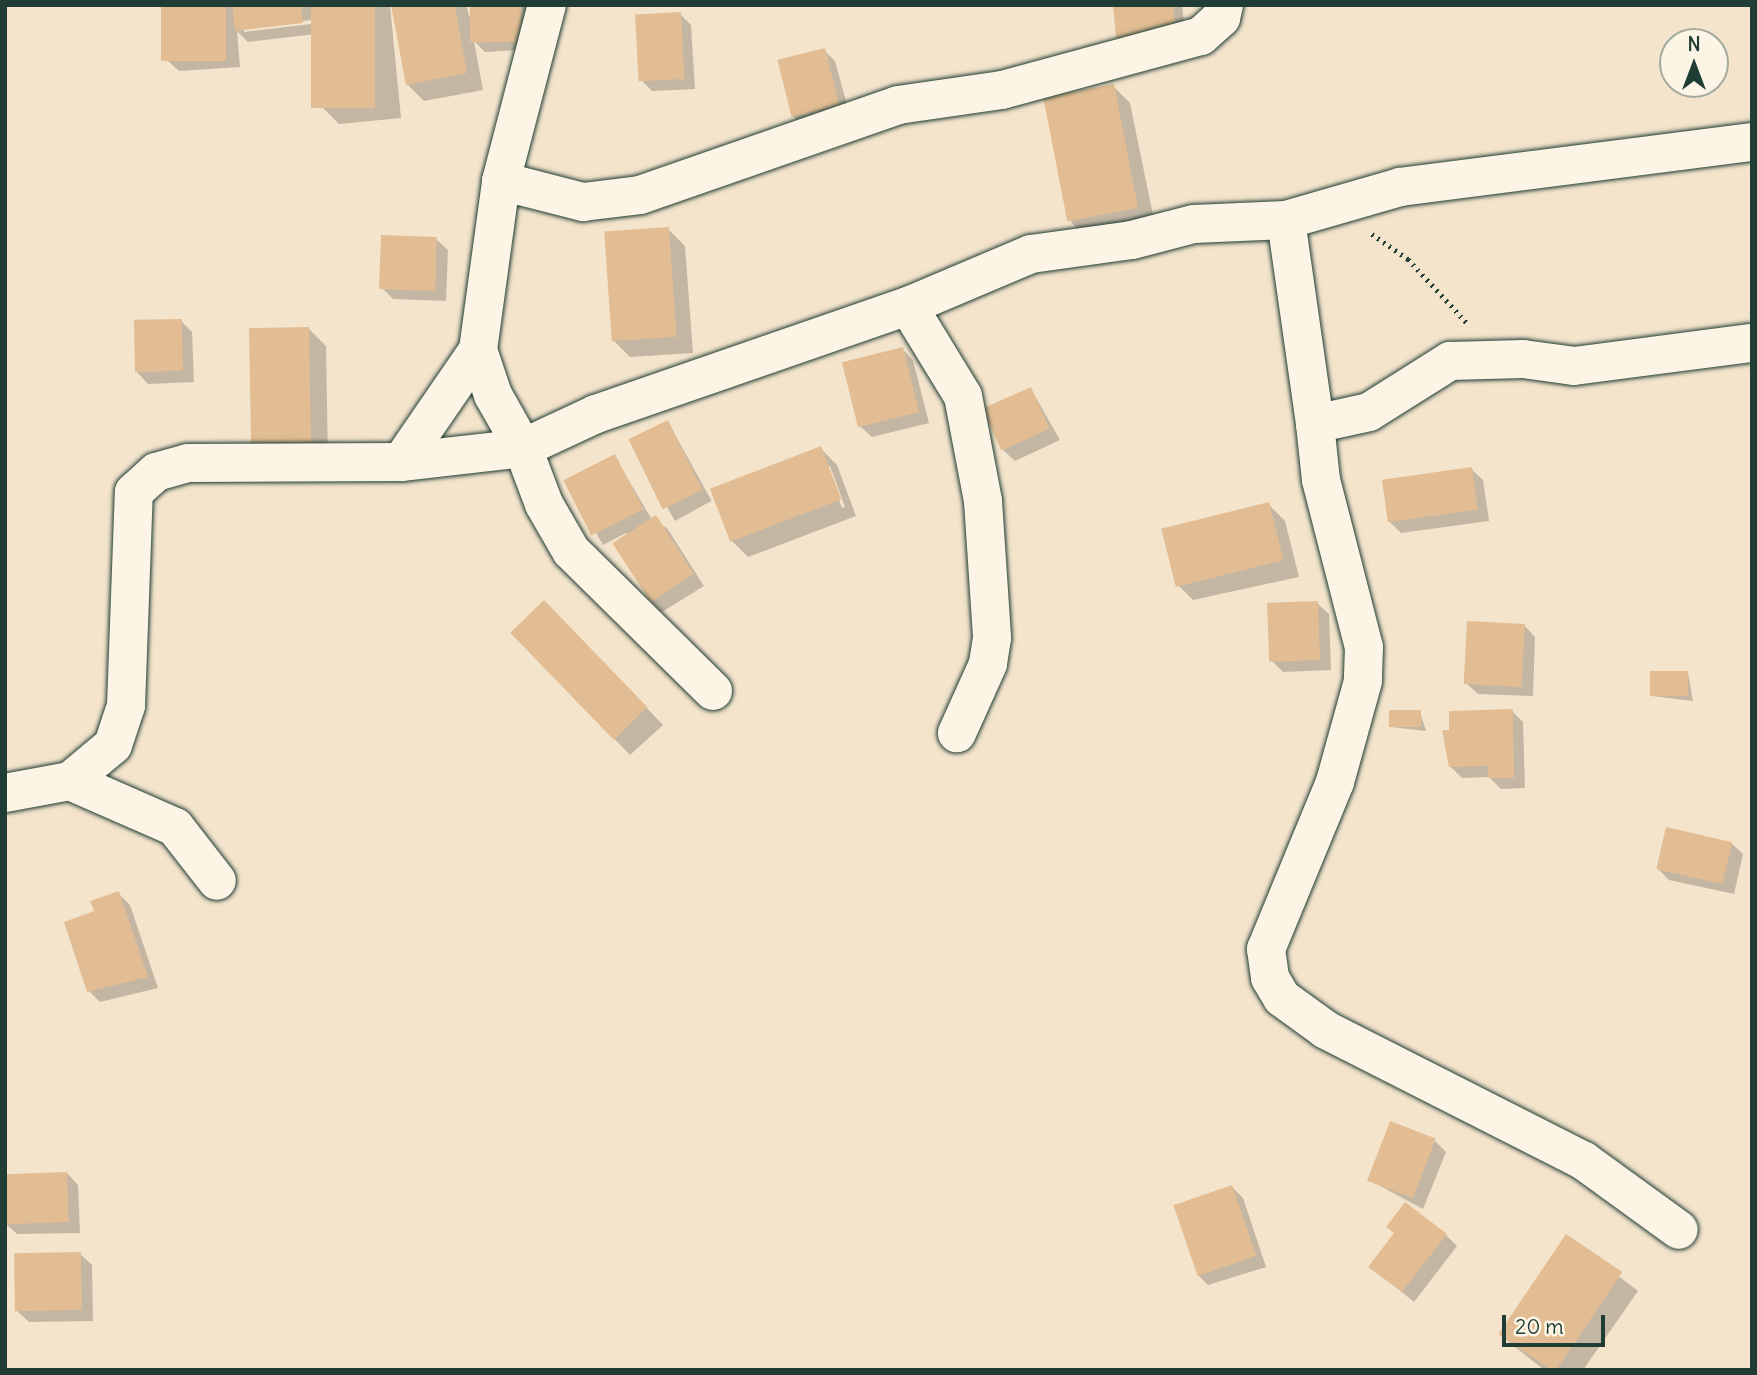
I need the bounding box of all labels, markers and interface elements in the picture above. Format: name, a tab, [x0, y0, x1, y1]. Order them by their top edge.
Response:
north arrow	[1659, 28, 1729, 98]
text: N	[1687, 32, 1701, 56]
scale bar	[1505, 1302, 1608, 1346]
text: 20 m	[1515, 1313, 1564, 1340]

